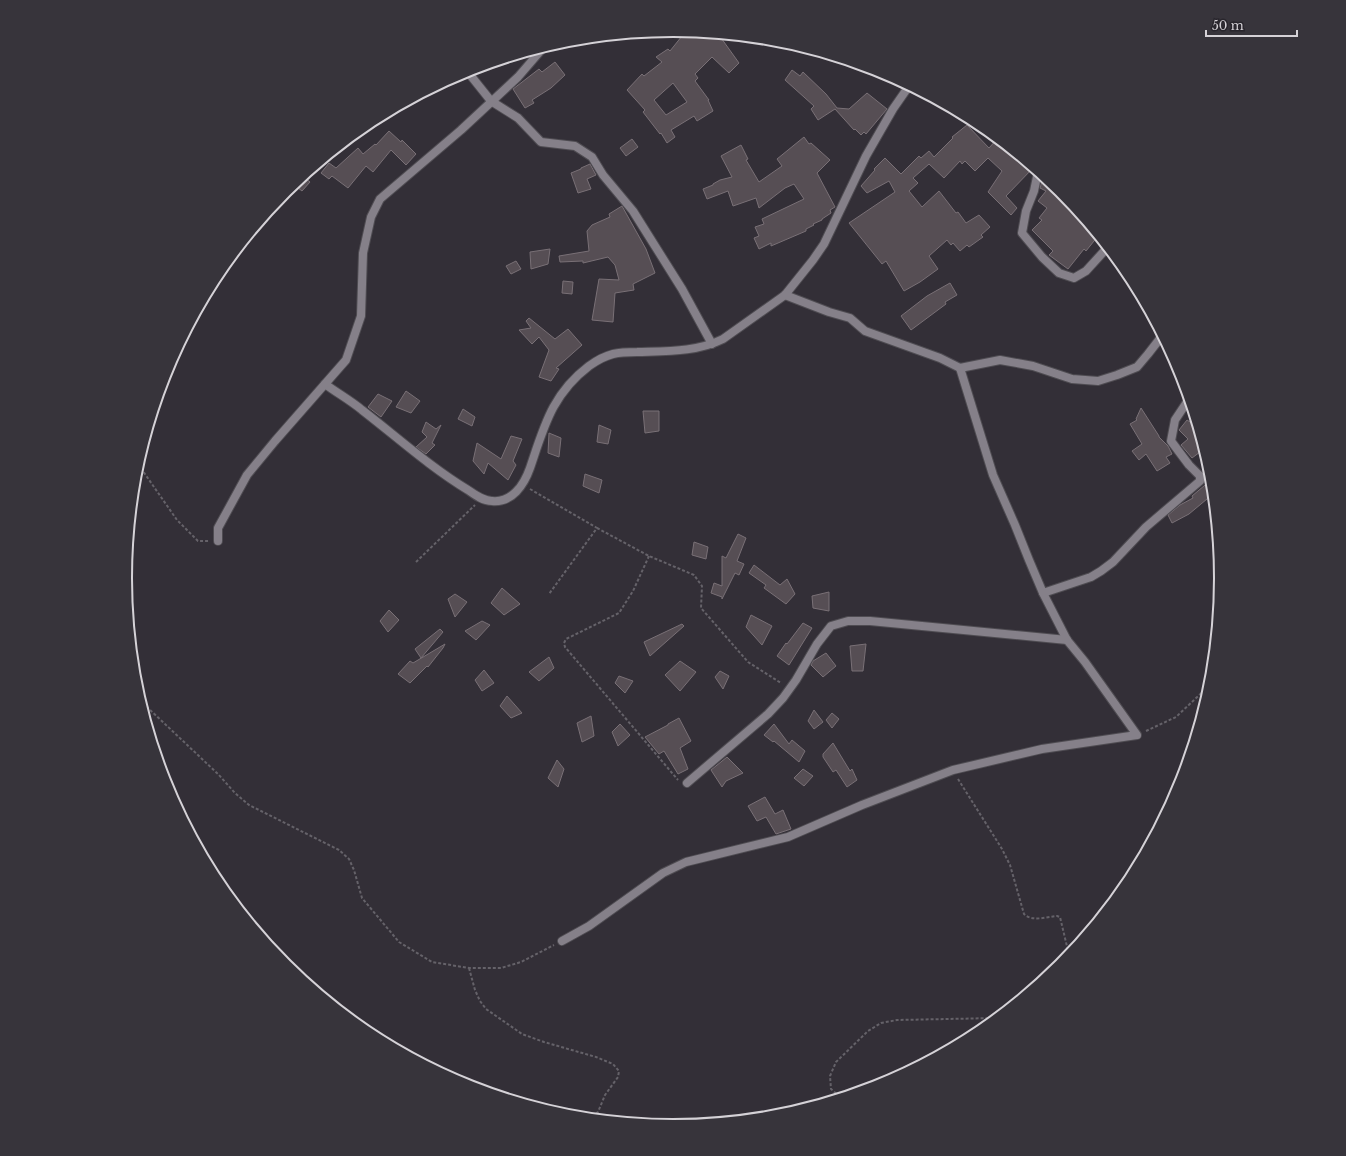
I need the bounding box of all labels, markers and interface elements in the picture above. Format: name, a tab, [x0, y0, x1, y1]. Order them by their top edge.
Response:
scale bar	[1206, 12, 1297, 38]
text: 50 m	[1212, 18, 1244, 33]

